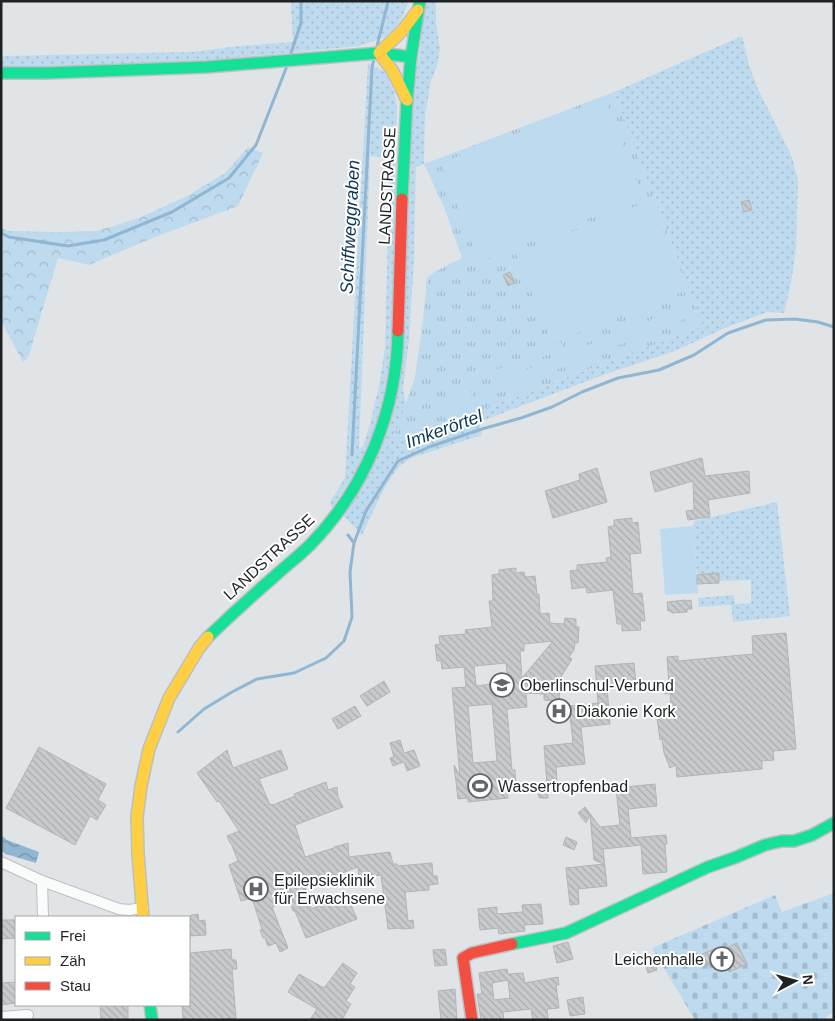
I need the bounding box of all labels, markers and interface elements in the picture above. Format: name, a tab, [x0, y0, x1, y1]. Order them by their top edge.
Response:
street label: LANDSTRASSE	[375, 127, 399, 245]
water label: Schiffweggraben	[337, 160, 363, 294]
water label: Imkerörtel	[403, 406, 486, 452]
street label: LANDSTRASSE	[220, 511, 318, 603]
school or university icon: Oberlinschul-Verbund	[489, 672, 515, 698]
place label: Oberlinschul-Verbund	[520, 677, 674, 694]
hospital icon: Diakonie Kork	[546, 698, 572, 724]
place label: Diakonie Kork	[576, 703, 677, 720]
sports icon: Wassertropfenbad	[467, 773, 493, 799]
place label: Wassertropfenbad	[498, 778, 628, 795]
place label: Epilepsieklinik für Erwachsene	[274, 872, 385, 907]
hospital icon: Epilepsieklinik für Erwachsene	[243, 876, 269, 902]
legend	[15, 916, 190, 1006]
text: Frei	[60, 927, 86, 944]
church icon: Leichenhalle	[709, 946, 735, 972]
place label: Leichenhalle	[614, 951, 704, 968]
text: Zäh	[60, 952, 86, 969]
north arrow	[770, 956, 820, 1006]
text: N	[799, 974, 816, 986]
text: Stau	[60, 977, 91, 994]

